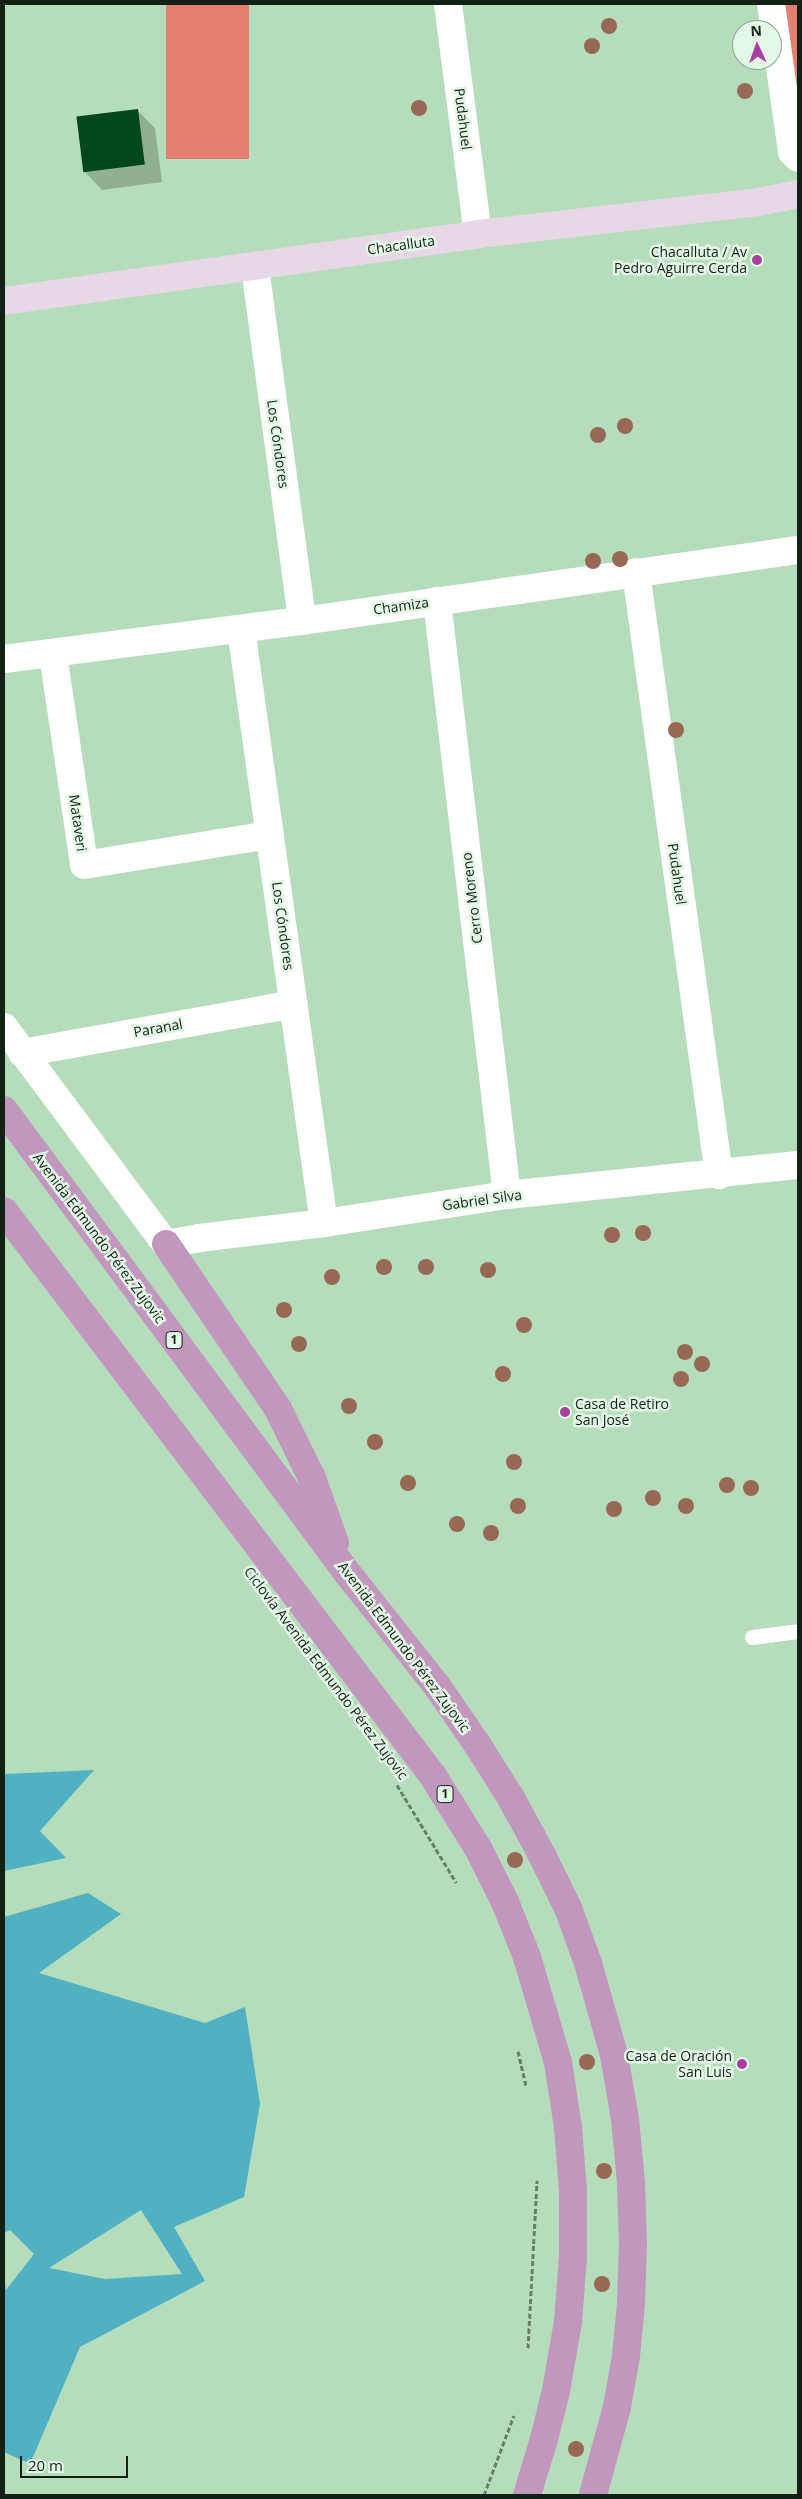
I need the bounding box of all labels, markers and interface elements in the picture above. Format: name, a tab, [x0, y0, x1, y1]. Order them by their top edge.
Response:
north arrow	[732, 20, 782, 70]
text: N	[750, 21, 762, 40]
street label: Pudahuel	[451, 87, 475, 151]
street label: Chacalluta	[366, 232, 436, 258]
place label: Chacalluta / Av Pedro Aguirre Cerda	[614, 244, 747, 276]
marker: Chacalluta / Av Pedro Aguirre Cerda	[751, 254, 763, 266]
street label: Los Cóndores	[263, 399, 293, 489]
street label: Chamiza	[372, 594, 430, 618]
street label: Mataveri	[66, 793, 90, 853]
street label: Pudahuel	[664, 842, 690, 906]
street label: Cerro Moreno	[458, 851, 486, 945]
street label: Los Cóndores	[268, 881, 298, 971]
street label: Paranal	[132, 1015, 184, 1041]
street label: Avenida Edmundo Pérez Zujovic	[29, 1150, 169, 1326]
street label: Gabriel Silva	[441, 1186, 523, 1214]
road number: 1	[165, 1330, 183, 1350]
place label: Casa de Retiro San José	[575, 1396, 669, 1428]
marker: Casa de Retiro San José	[559, 1406, 571, 1418]
street label: Avenida Edmundo Pérez Zujovic	[334, 1559, 474, 1735]
street label: Ciclovía Avenida Edmundo Pérez Zujovic	[241, 1563, 411, 1783]
road number: 1	[436, 1785, 454, 1804]
place label: Casa de Oración San Luis	[626, 2048, 732, 2080]
marker: Casa de Oración San Luis	[736, 2058, 748, 2070]
scale bar	[22, 2446, 130, 2478]
text: 20 m	[28, 2455, 63, 2475]

